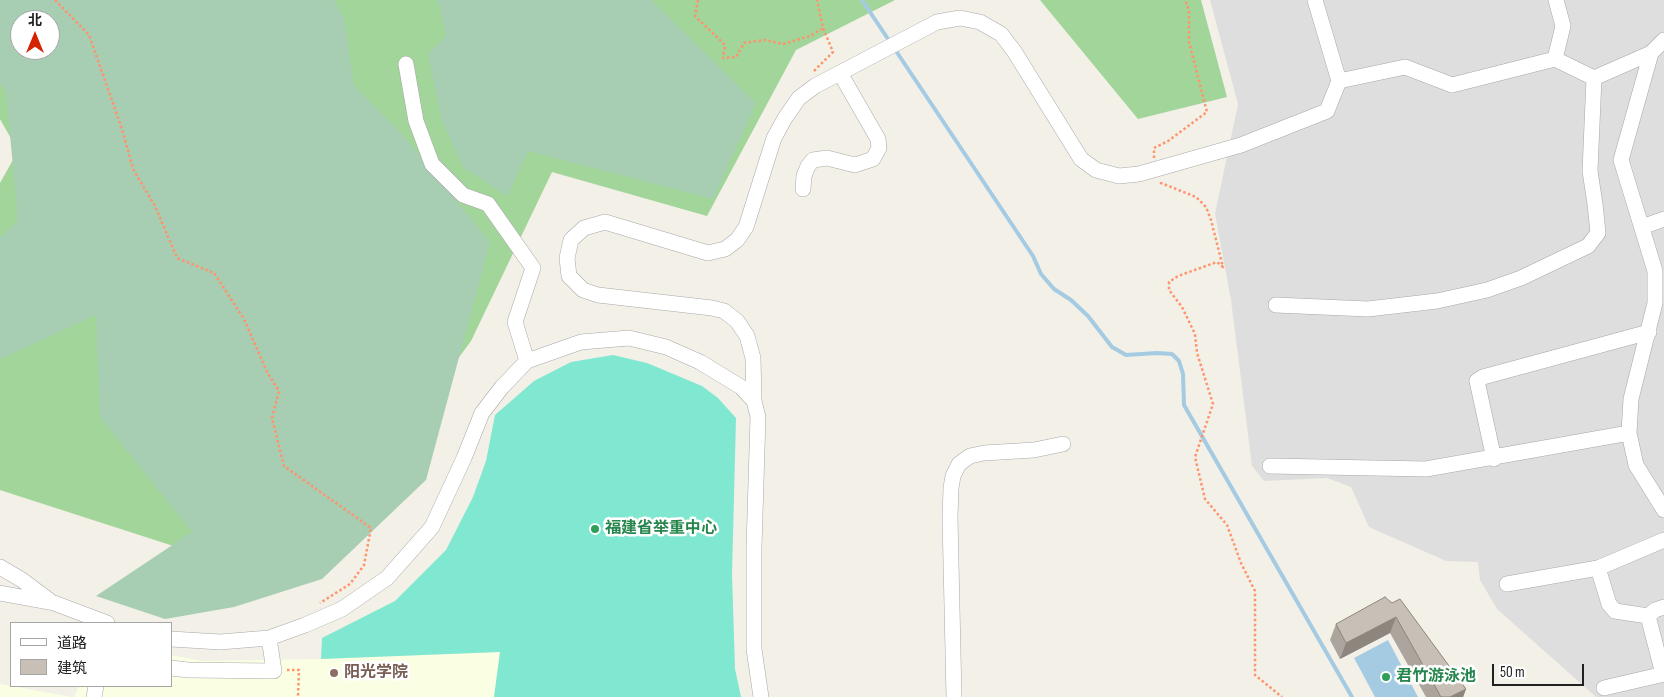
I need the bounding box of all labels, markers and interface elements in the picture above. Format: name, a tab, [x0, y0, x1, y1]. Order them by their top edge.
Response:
north arrow	[10, 10, 60, 60]
text: 北	[28, 12, 42, 29]
place label: 福建省举重中心	[605, 519, 717, 539]
marker: 福建省举重中心	[589, 523, 601, 535]
legend	[10, 622, 172, 687]
text: 道路	[57, 634, 87, 653]
scale bar	[1494, 654, 1586, 686]
text: 建筑	[57, 659, 87, 678]
place label: 阳光学院	[344, 663, 408, 683]
text: 50 m	[1500, 663, 1525, 682]
marker: 阳光学院	[328, 667, 340, 679]
place label: 君竹游泳池	[1396, 667, 1476, 687]
marker: 君竹游泳池	[1380, 671, 1392, 683]

